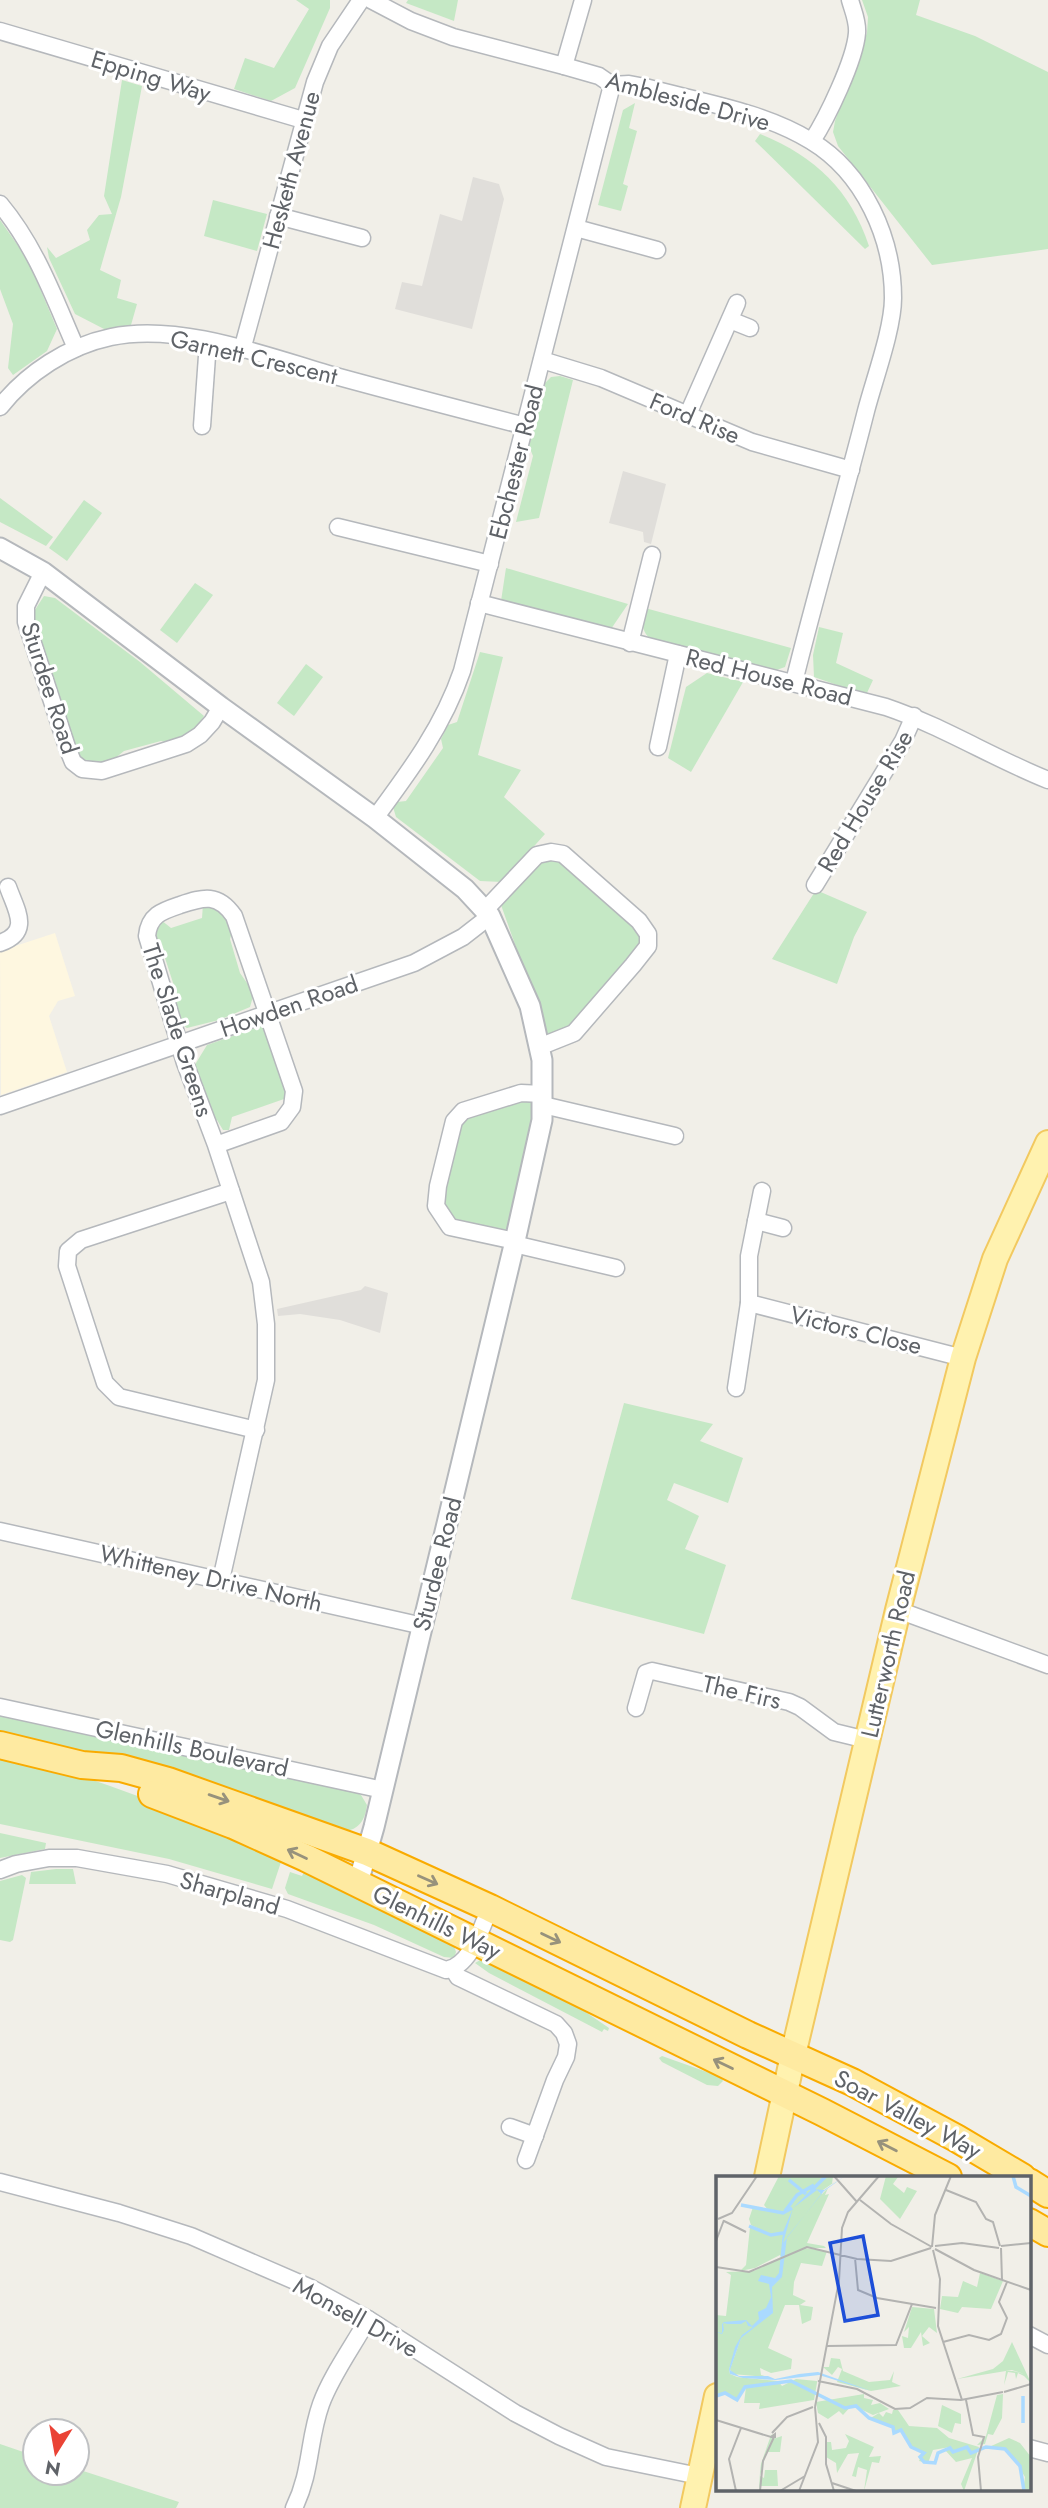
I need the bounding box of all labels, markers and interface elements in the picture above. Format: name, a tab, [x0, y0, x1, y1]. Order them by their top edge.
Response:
street label: Epping Way	[87, 41, 216, 111]
street label: Ambleside Drive	[602, 62, 774, 140]
street label: Hesketh Avenue	[253, 87, 329, 253]
street label: Garnett Crescent	[167, 321, 341, 393]
street label: Ebchester Road	[480, 381, 552, 543]
street label: Ford Rise	[644, 383, 746, 453]
street label: Sturdee Road	[12, 617, 88, 759]
street label: Red House Road	[682, 639, 856, 715]
street label: Red House Rise	[809, 723, 921, 879]
street label: The Slade Greens	[134, 939, 222, 1121]
street label: Howden Road	[215, 966, 363, 1046]
street label: Victors Close	[786, 1297, 926, 1363]
street label: Sturdee Road	[403, 1493, 471, 1635]
street label: Whitteney Drive North	[96, 1535, 326, 1621]
street label: Lutterworth Road	[852, 1567, 924, 1741]
street label: The Firs	[699, 1666, 785, 1718]
street label: Glenhills Boulevard	[92, 1710, 292, 1786]
one-way arrow	[208, 1793, 230, 1805]
one-way arrow	[287, 1847, 308, 1860]
street label: Sharpland	[176, 1862, 284, 1924]
one-way arrow	[417, 1874, 439, 1887]
street label: Glenhills Way	[367, 1876, 508, 1968]
one-way arrow	[540, 1931, 561, 1945]
one-way arrow	[713, 2056, 734, 2070]
street label: Soar Valley Way	[828, 2060, 988, 2168]
one-way arrow	[877, 2138, 898, 2152]
inset map	[716, 2176, 1030, 2490]
street label: Monsell Drive	[287, 2268, 425, 2366]
north arrow	[21, 2417, 91, 2487]
text: N	[43, 2454, 63, 2483]

